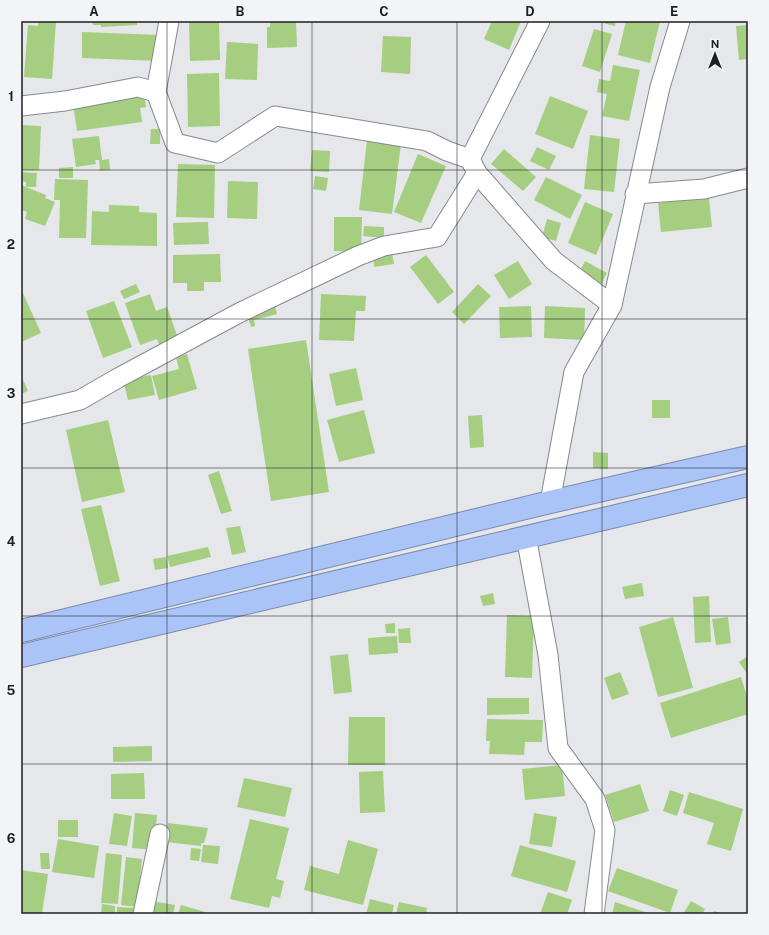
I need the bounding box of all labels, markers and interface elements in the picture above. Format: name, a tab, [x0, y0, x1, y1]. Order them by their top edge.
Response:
text: A	[89, 4, 99, 19]
text: B	[236, 4, 245, 19]
text: C	[379, 4, 389, 19]
text: D	[525, 4, 535, 19]
text: E	[670, 4, 678, 19]
north arrow	[695, 34, 735, 74]
text: N	[711, 38, 719, 50]
text: 1	[8, 89, 14, 104]
text: 2	[7, 237, 15, 252]
text: 3	[7, 386, 16, 401]
text: 4	[7, 534, 16, 549]
text: 5	[7, 683, 16, 698]
text: 6	[7, 831, 16, 846]

